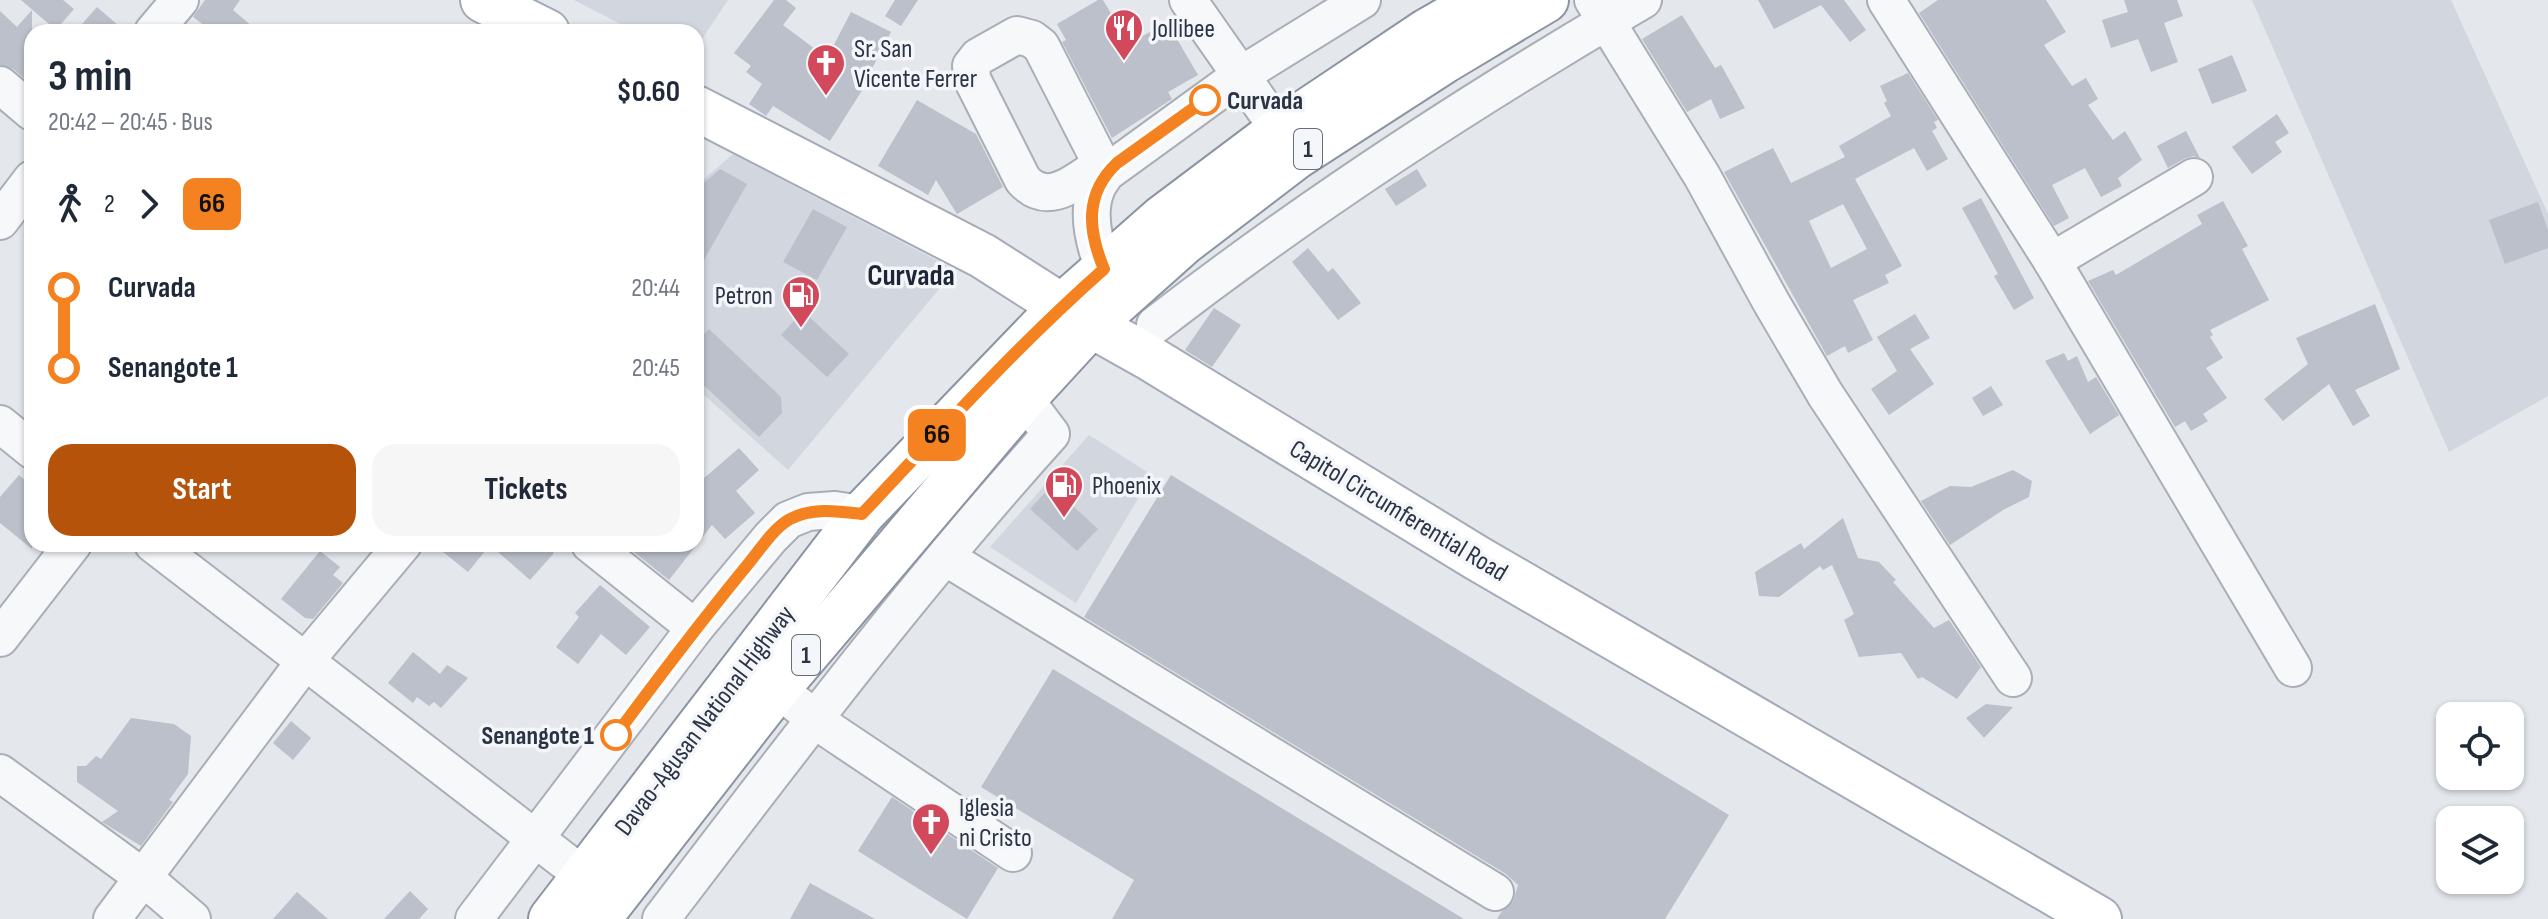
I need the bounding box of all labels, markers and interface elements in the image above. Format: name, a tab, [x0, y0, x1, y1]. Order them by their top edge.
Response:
restaurant icon: Jollibee	[1103, 7, 1145, 62]
place label: Jollibee	[1151, 14, 1215, 45]
place label: Sr. San Vicente Ferrer	[854, 34, 978, 95]
church icon: Sr. San Vicente Ferrer	[805, 42, 847, 97]
text: 3 min	[48, 50, 132, 103]
text: $0.60	[616, 74, 680, 110]
marker: Curvada	[1190, 85, 1220, 115]
place label: Curvada	[1227, 86, 1303, 117]
text: 20:42 – 20:45 · Bus	[48, 107, 213, 138]
road number: 1	[1294, 129, 1322, 169]
icon: walk	[48, 182, 92, 226]
icon: forward	[127, 182, 171, 226]
text: 66	[199, 187, 225, 220]
text: 2	[104, 189, 115, 220]
district label: Curvada	[867, 258, 955, 294]
text: Curvada	[108, 270, 196, 306]
text: 20:44	[631, 273, 680, 304]
fuel station icon: Petron	[780, 274, 822, 329]
place label: Petron	[715, 281, 773, 312]
text: Senangote 1	[108, 350, 238, 386]
text: 20:45	[632, 353, 680, 384]
line badge: 66	[901, 409, 973, 461]
text: 66	[924, 418, 950, 451]
street label: Capitol Circumferential Road	[1284, 434, 1513, 589]
button: Start	[48, 444, 356, 536]
button: Tickets	[372, 444, 680, 536]
fuel station icon: Phoenix	[1043, 464, 1085, 519]
place label: Phoenix	[1092, 471, 1161, 502]
street label: Davao-Agusan National Highway	[609, 600, 802, 842]
road number: 1	[792, 635, 820, 675]
map controls	[2436, 702, 2524, 894]
button: locate	[2436, 702, 2524, 790]
marker: Senangote 1	[601, 720, 631, 750]
place label: Senangote 1	[481, 721, 594, 752]
place label: Iglesia ni Cristo	[959, 793, 1032, 854]
church icon: Iglesia ni Cristo	[910, 801, 952, 856]
button: layers	[2436, 806, 2524, 894]

